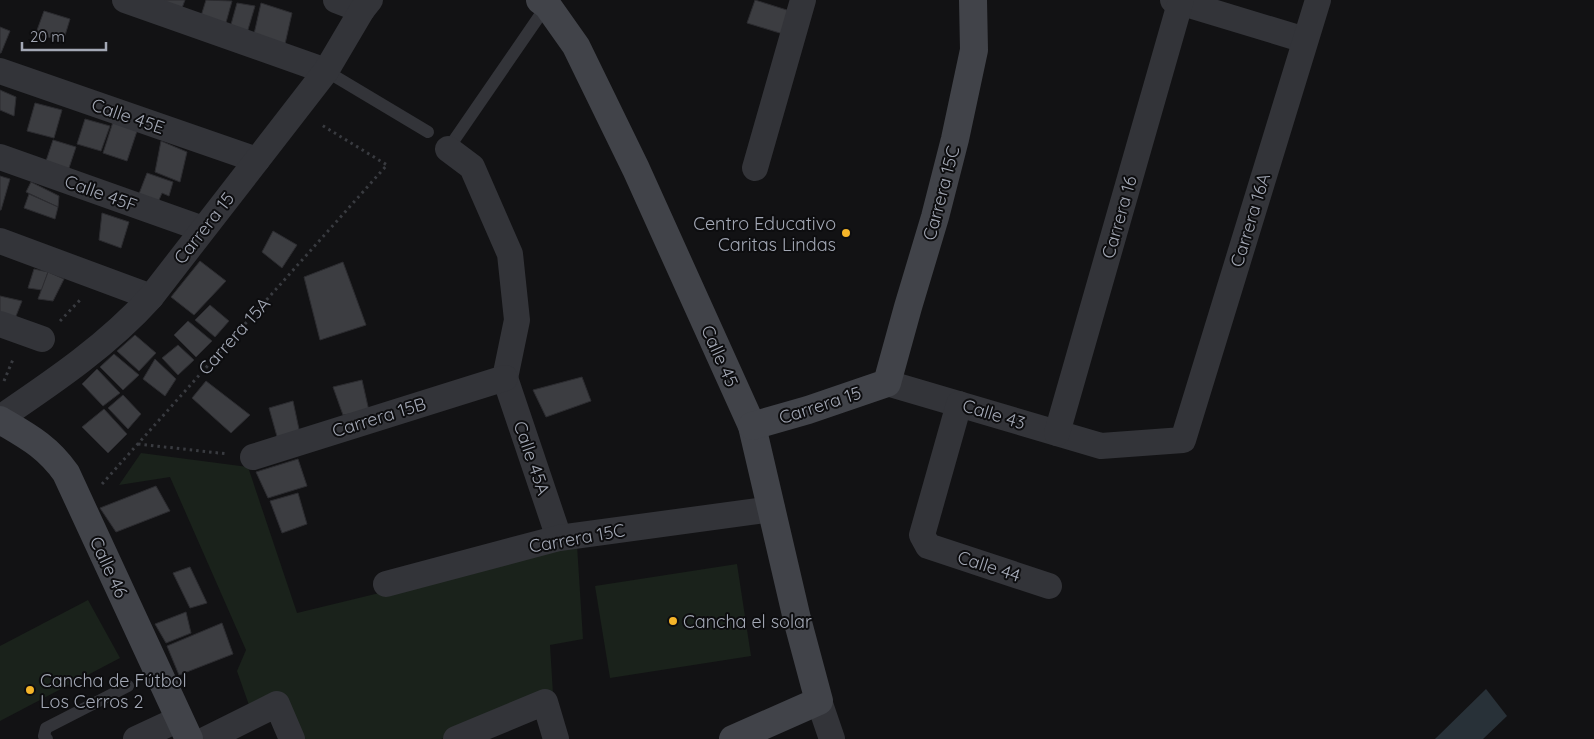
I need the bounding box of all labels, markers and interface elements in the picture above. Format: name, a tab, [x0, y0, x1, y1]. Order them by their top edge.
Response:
scale bar	[22, 20, 106, 52]
text: 20 m	[30, 27, 65, 46]
street label: Calle 45E	[89, 93, 167, 139]
street label: Carrera 15C	[917, 143, 965, 243]
street label: Calle 45F	[62, 169, 140, 217]
street label: Carrera 16A	[1225, 170, 1275, 270]
street label: Carrera 16	[1096, 173, 1142, 261]
street label: Carrera 15	[169, 187, 239, 269]
place label: Centro Educativo Caritas Lindas	[693, 212, 836, 256]
marker: Centro Educativo Caritas Lindas	[840, 227, 852, 239]
street label: Carrera 15A	[193, 292, 275, 380]
street label: Calle 45	[696, 322, 744, 390]
street label: Carrera 15	[776, 381, 864, 429]
street label: Carrera 15B	[329, 392, 429, 442]
street label: Calle 43	[960, 394, 1028, 434]
street label: Calle 45A	[509, 418, 556, 498]
street label: Carrera 15C	[527, 518, 627, 558]
street label: Calle 46	[85, 533, 133, 602]
street label: Calle 44	[955, 545, 1023, 587]
place label: Cancha el solar	[683, 610, 812, 633]
marker: Cancha el solar	[667, 615, 679, 627]
place label: Cancha de Fútbol Los Cerros 2	[40, 669, 187, 713]
marker: Cancha de Fútbol Los Cerros 2	[24, 684, 36, 696]

